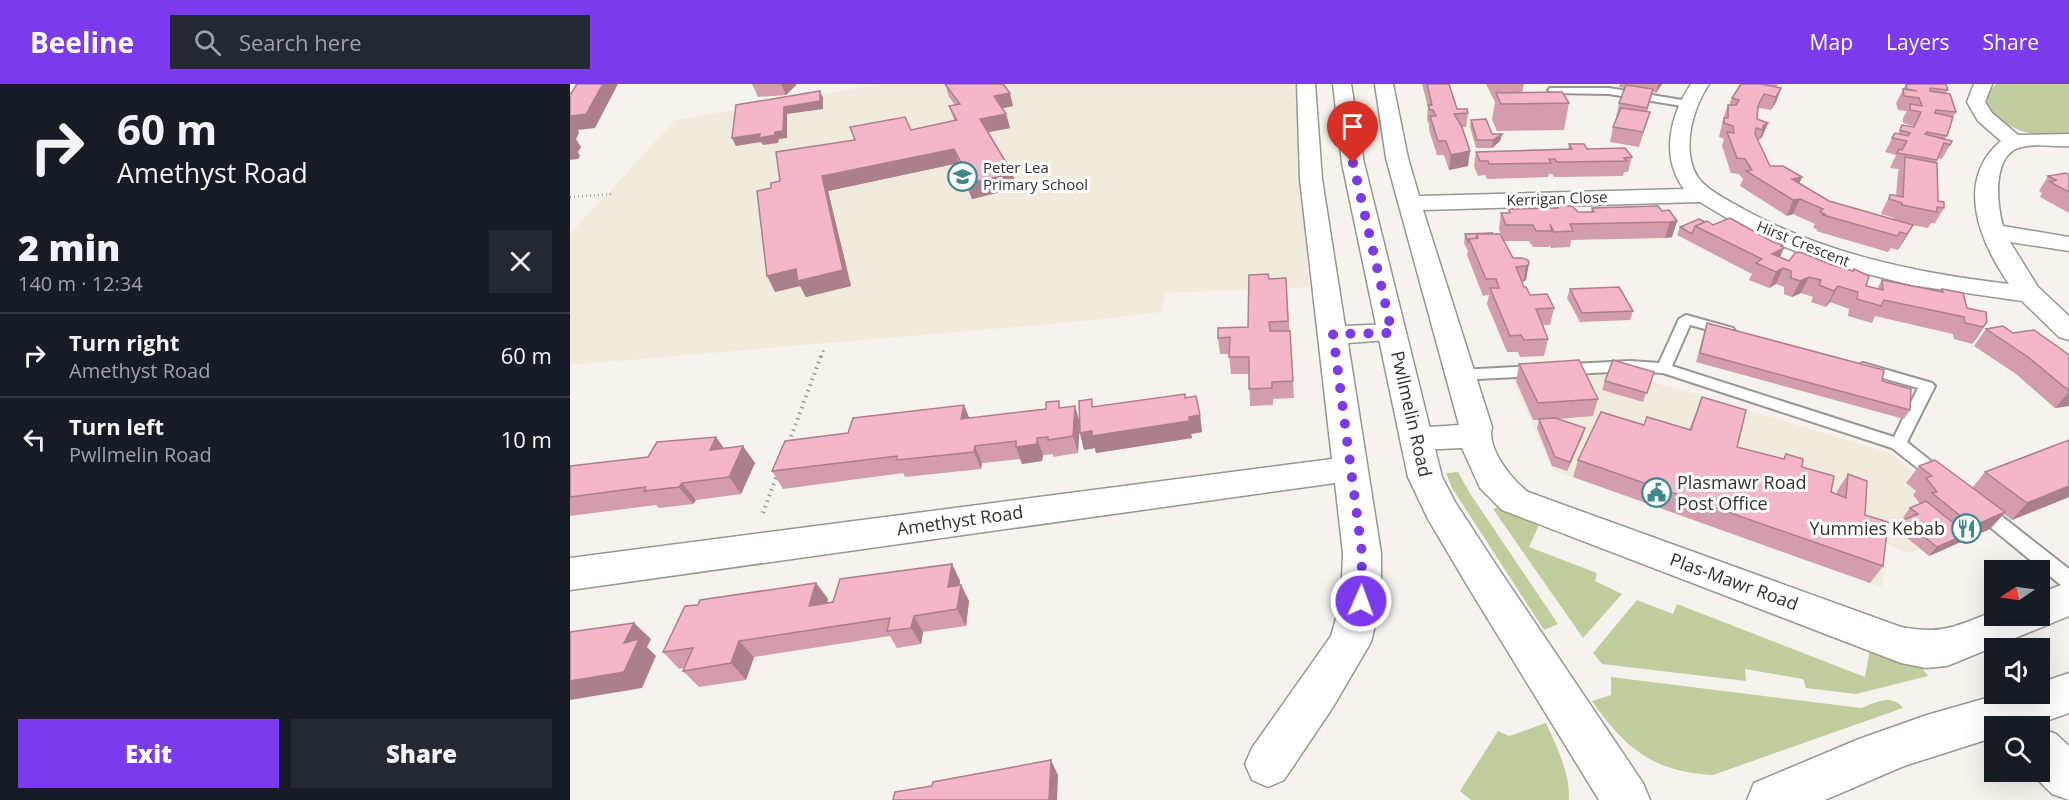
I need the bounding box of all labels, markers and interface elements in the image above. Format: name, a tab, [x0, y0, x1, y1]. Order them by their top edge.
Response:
search box	[170, 15, 590, 69]
text: Beeline	[30, 23, 134, 61]
icon: search	[191, 26, 224, 59]
text: Search here	[239, 27, 362, 57]
text: Map	[1810, 28, 1853, 56]
text: Layers	[1886, 28, 1950, 56]
text: Share	[1983, 28, 2039, 56]
text: 60 m	[117, 100, 217, 157]
pin	[1327, 101, 1378, 163]
icon: right	[18, 108, 96, 186]
icon: arrive	[1336, 110, 1369, 143]
text: Amethyst Road	[117, 154, 308, 191]
place label: Peter Lea Primary School	[983, 157, 1088, 194]
school or university icon: Peter Lea Primary School	[946, 161, 978, 193]
street label: Kerrigan Close	[1506, 186, 1608, 210]
street label: Hirst Crescent	[1754, 215, 1853, 271]
text: 2 min	[18, 223, 120, 272]
button: close	[489, 230, 552, 293]
text: 140 m · 12:34	[18, 270, 143, 297]
text: Turn right	[69, 327, 180, 357]
icon: right	[18, 339, 51, 372]
text: 60 m	[501, 340, 552, 370]
street label: Pwllmelin Road	[1386, 349, 1438, 479]
text: Amethyst Road	[69, 357, 210, 384]
text: Turn left	[69, 411, 164, 441]
icon: left	[18, 423, 51, 456]
text: 10 m	[501, 424, 552, 454]
text: Pwllmelin Road	[69, 441, 212, 468]
place label: Plasmawr Road Post Office	[1677, 470, 1807, 515]
public building icon: Plasmawr Road Post Office	[1640, 477, 1672, 509]
street label: Amethyst Road	[895, 499, 1025, 541]
restaurant icon: Yummies Kebab	[1950, 513, 1982, 545]
place label: Yummies Kebab	[1810, 516, 1945, 540]
street label: Plas-Mawr Road	[1667, 547, 1802, 615]
north arrow	[1984, 560, 2050, 626]
map controls	[1984, 560, 2050, 782]
position arrow	[1329, 569, 1393, 633]
button: sound	[1984, 638, 2050, 704]
button: search	[1984, 716, 2050, 782]
button: Exit	[18, 719, 279, 788]
button: Share	[291, 719, 552, 788]

